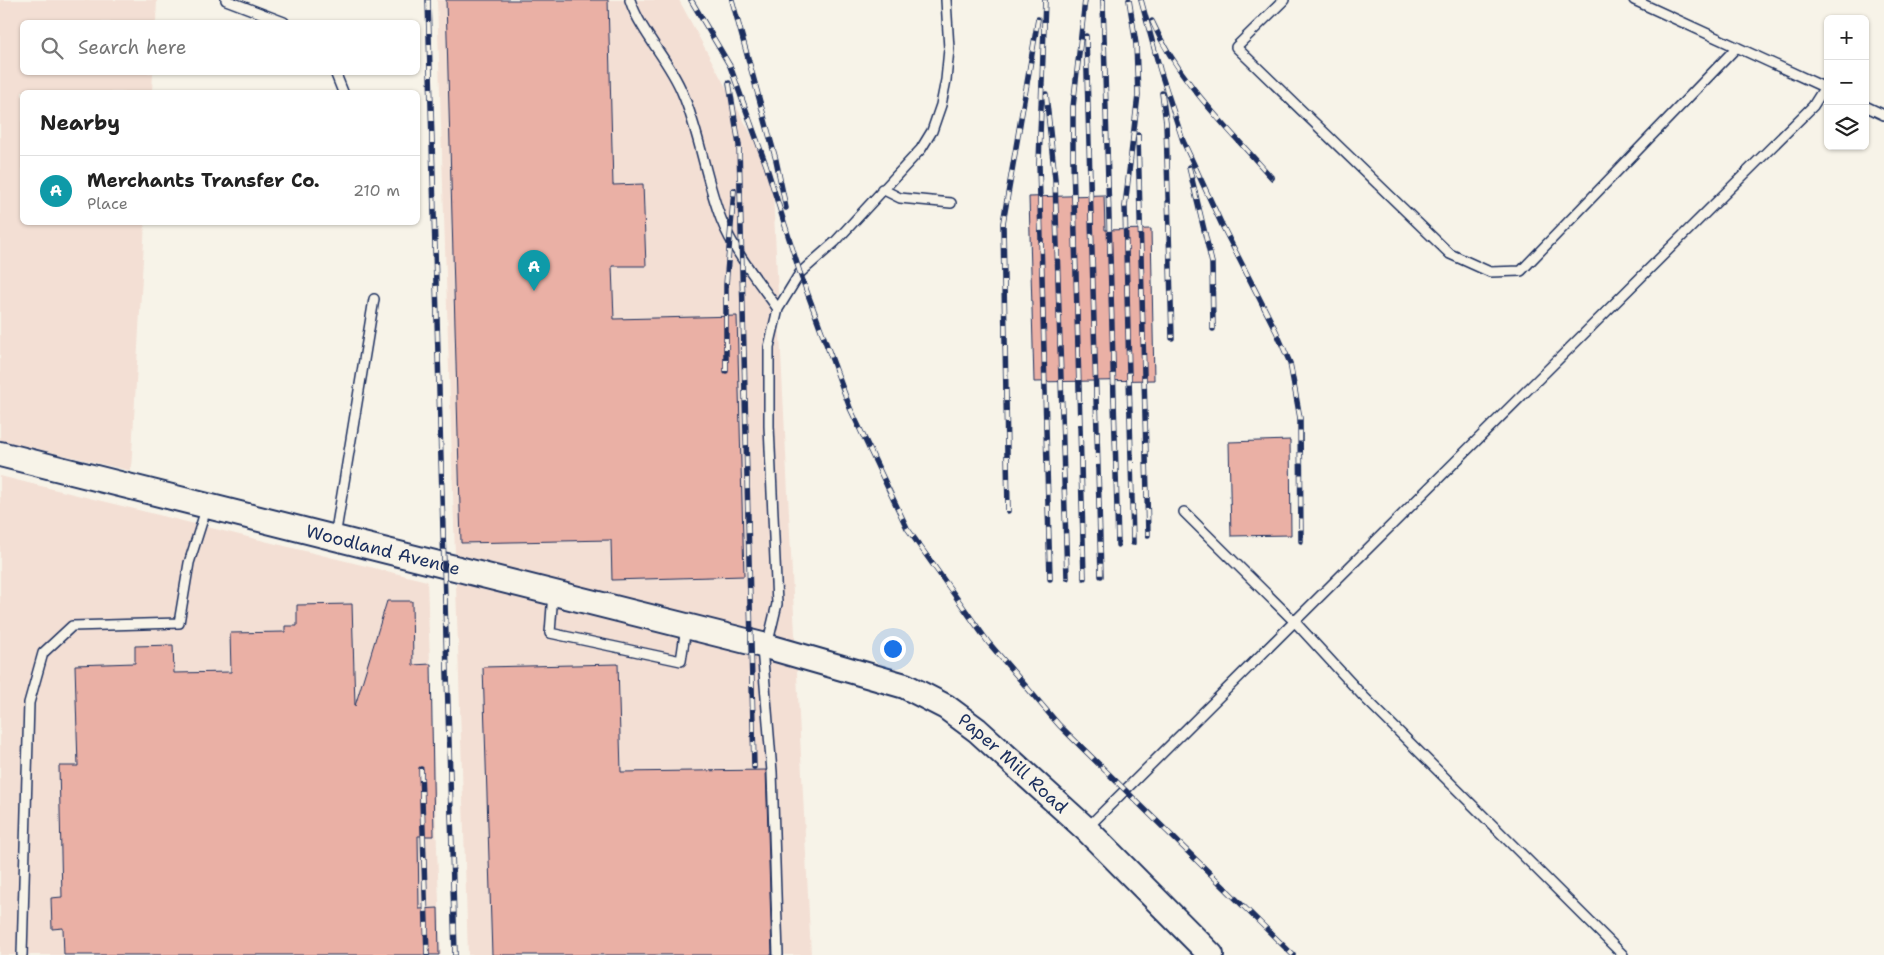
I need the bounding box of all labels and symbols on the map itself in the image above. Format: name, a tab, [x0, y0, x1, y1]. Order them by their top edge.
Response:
pin: A	[518, 250, 550, 291]
street label: Woodland Avenue	[303, 519, 463, 581]
your location	[880, 636, 906, 662]
street label: Paper Mill Road	[953, 708, 1073, 819]

